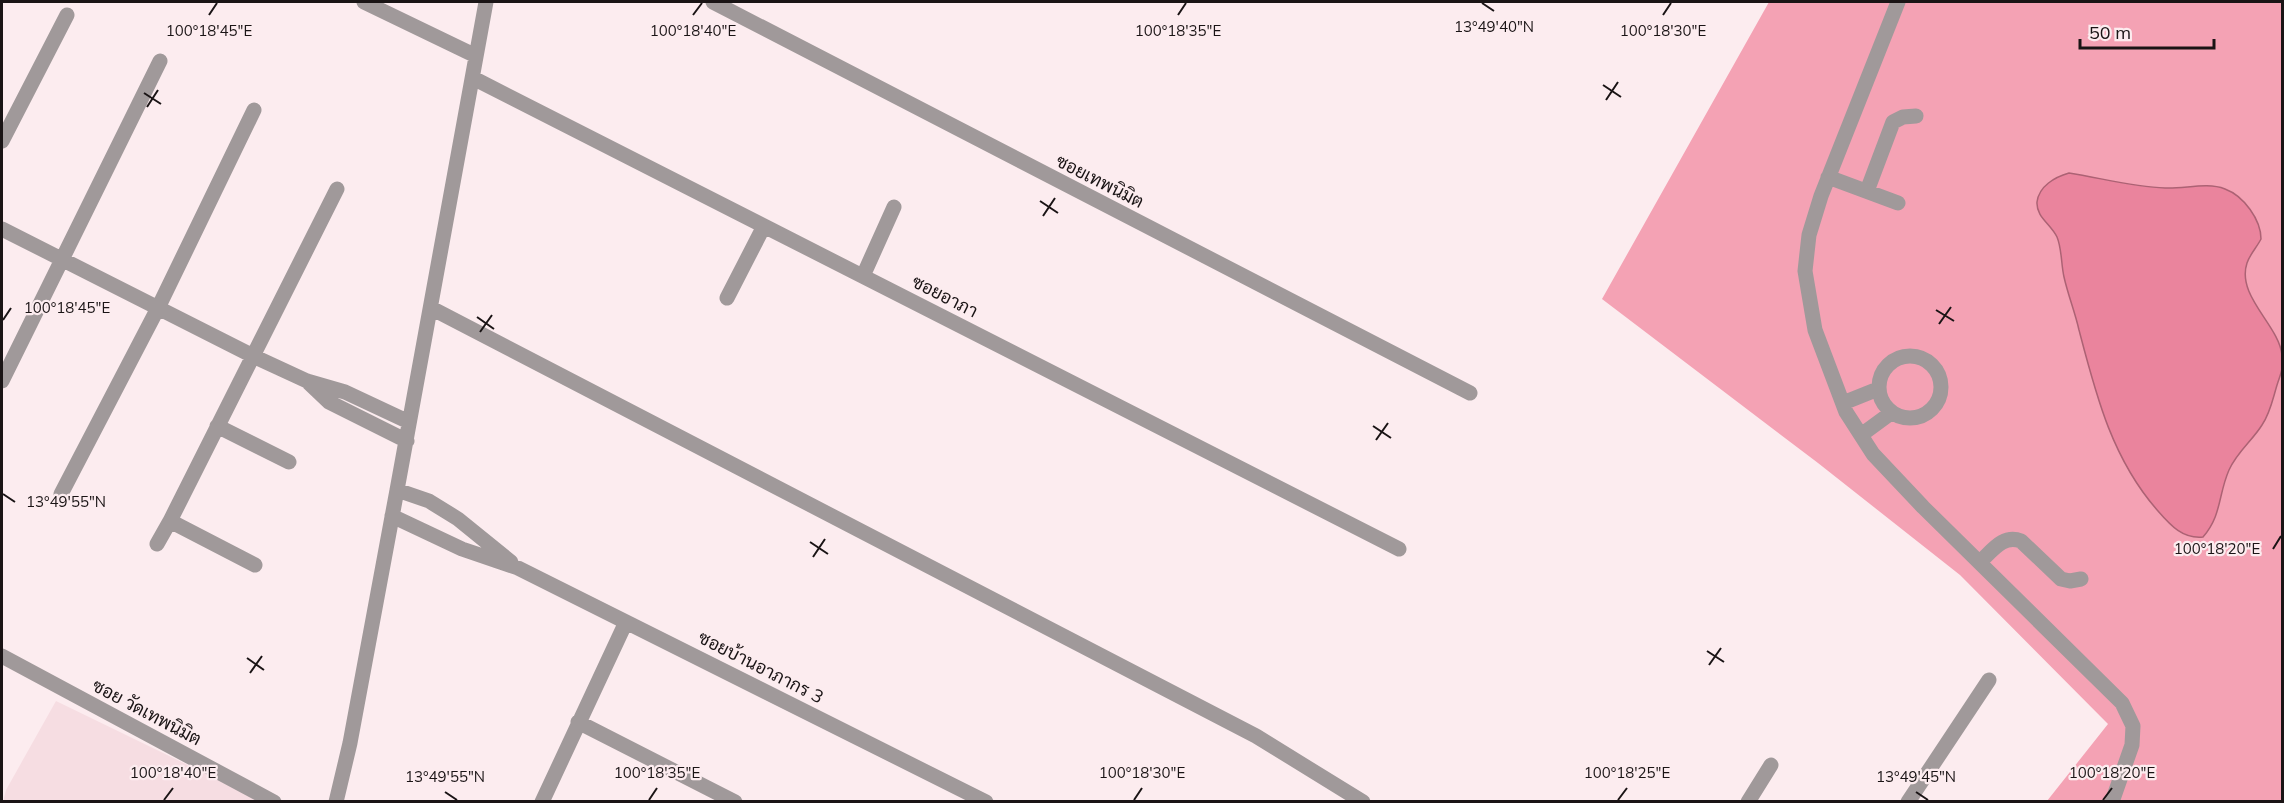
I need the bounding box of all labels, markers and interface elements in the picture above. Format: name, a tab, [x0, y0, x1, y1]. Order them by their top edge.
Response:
scale bar	[2080, 12, 2214, 50]
text: 13°49'40"N	[1454, 17, 1534, 36]
text: 100°18'45"E	[166, 21, 252, 40]
text: 100°18'40"E	[650, 21, 736, 40]
text: 100°18'35"E	[1135, 21, 1221, 40]
text: 100°18'30"E	[1620, 21, 1706, 40]
text: 50 m	[2089, 21, 2131, 44]
street label: ซอยเทพนิมิต	[1052, 149, 1148, 213]
street label: ซอยอาภา	[908, 270, 982, 322]
text: 100°18'45"E	[24, 298, 110, 317]
text: 13°49'55"N	[26, 492, 106, 511]
text: 100°18'20"E	[2174, 539, 2260, 558]
street label: ซอยบ้านอาภากร 3	[695, 626, 827, 708]
street label: ซอย วัดเทพนิมิต	[88, 674, 206, 750]
text: 100°18'40"E	[130, 763, 216, 782]
text: 100°18'35"E	[614, 763, 700, 782]
text: 100°18'30"E	[1099, 763, 1185, 782]
text: 100°18'25"E	[1584, 763, 1670, 782]
text: 100°18'20"E	[2069, 763, 2155, 782]
text: 13°49'55"N	[405, 767, 485, 786]
text: 13°49'45"N	[1876, 767, 1956, 786]

